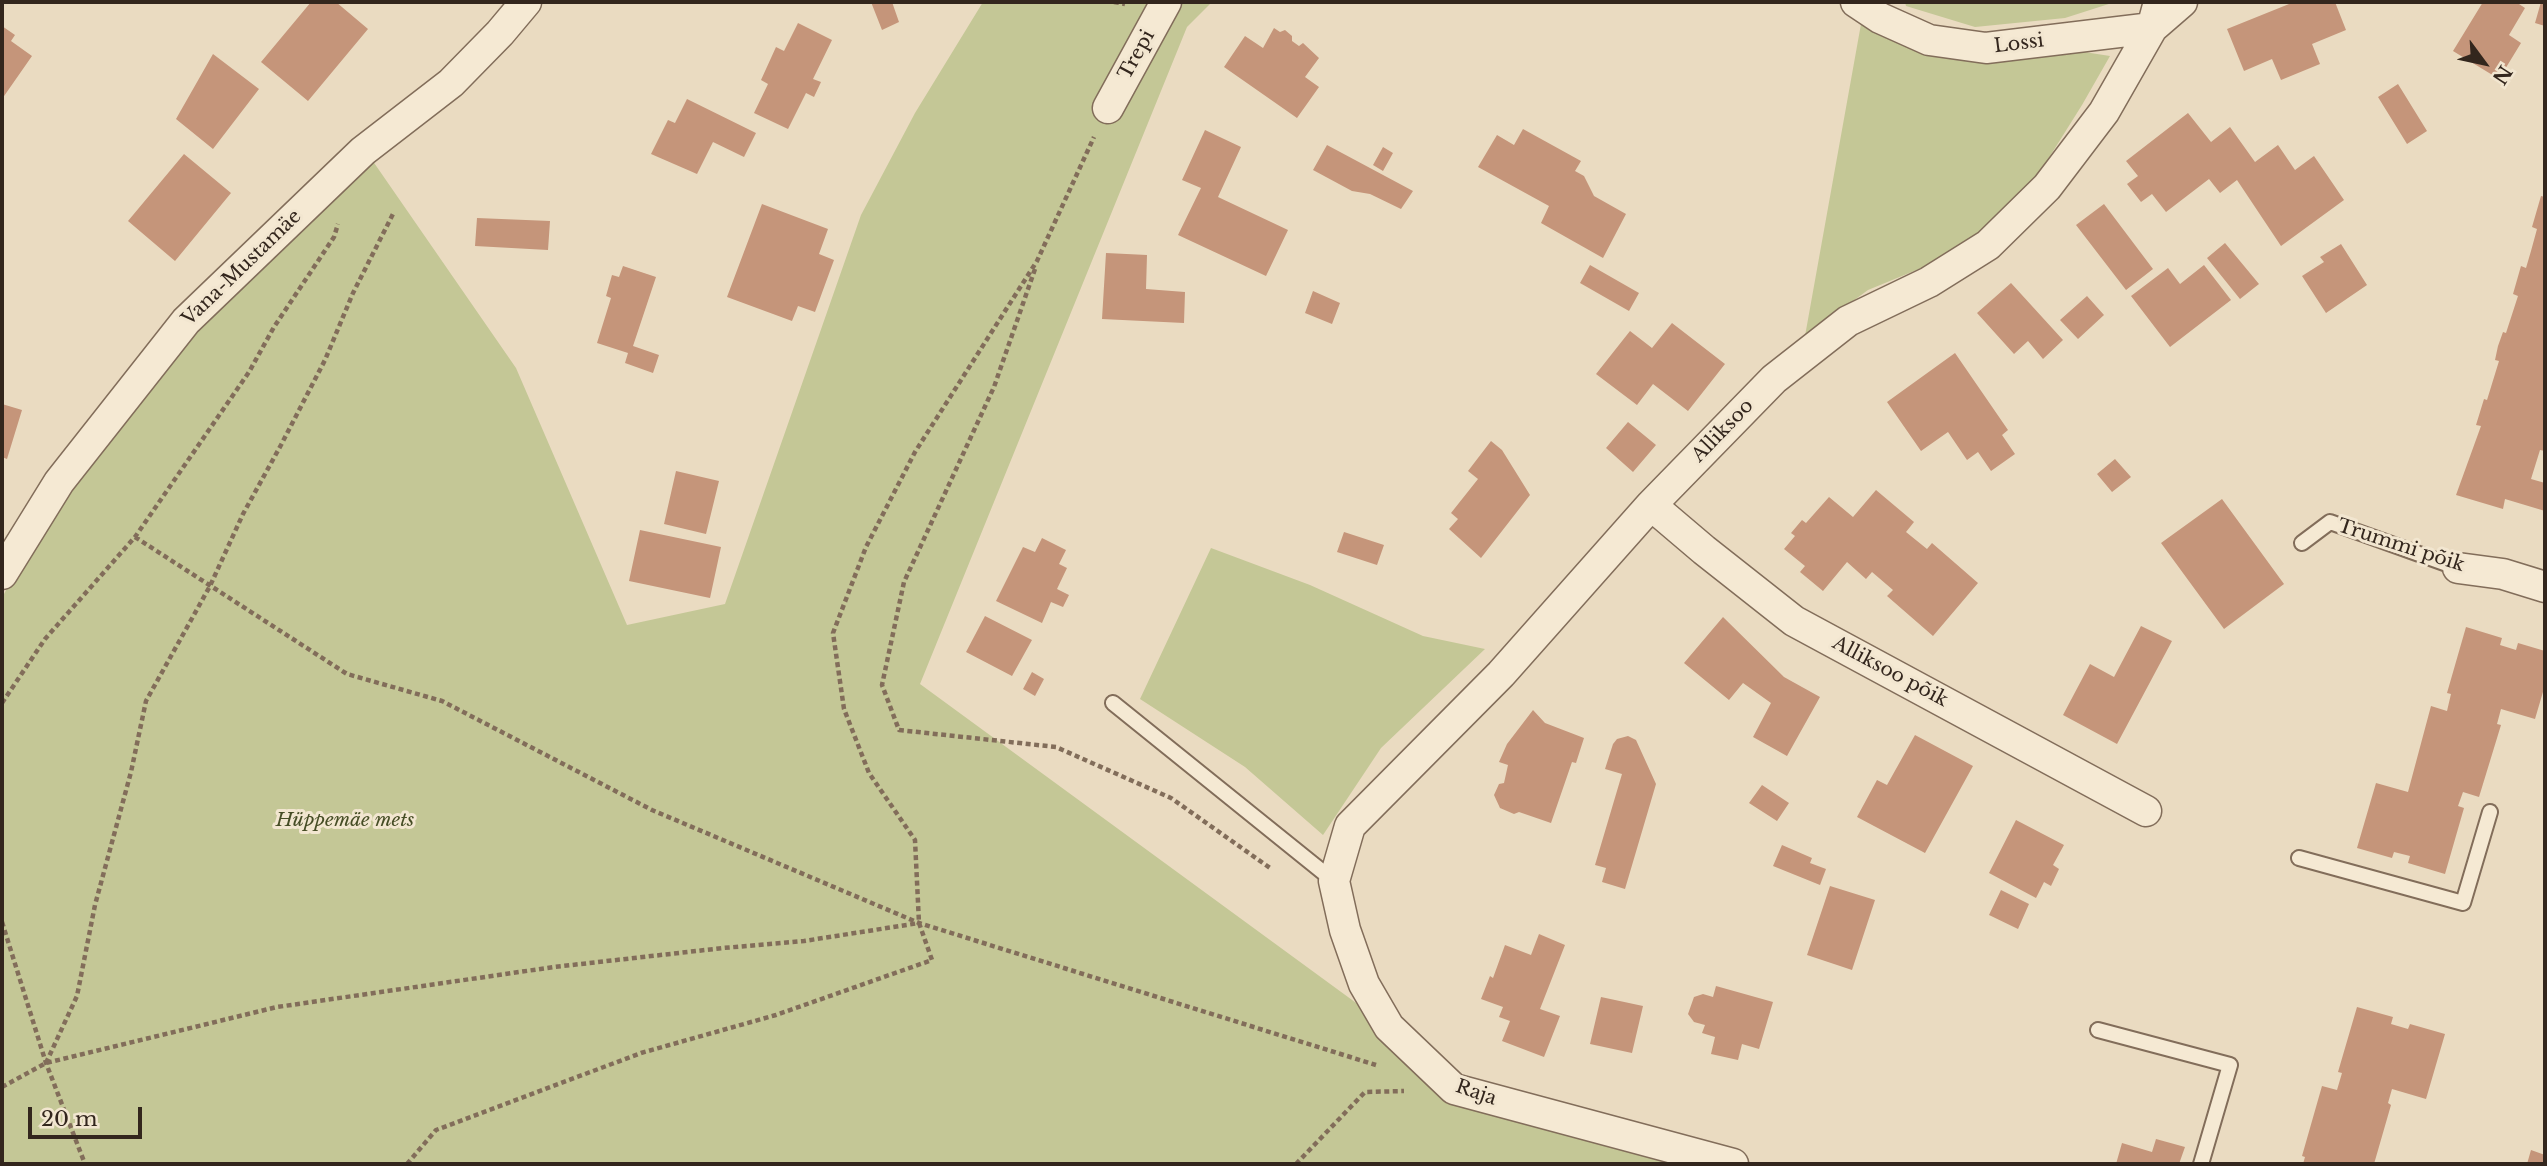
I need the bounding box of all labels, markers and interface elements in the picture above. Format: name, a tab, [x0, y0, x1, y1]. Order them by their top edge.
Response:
street label: Trepi	[1114, 26, 1160, 84]
north arrow	[2449, 28, 2519, 98]
street label: Lossi	[1993, 30, 2045, 58]
text: N	[2488, 61, 2517, 88]
street label: Vana-Mustamäe	[178, 205, 306, 331]
street label: Alliksoo	[1687, 395, 1759, 467]
street label: Trummi põik	[2335, 515, 2467, 577]
street label: Alliksoo põik	[1828, 632, 1952, 712]
park label: Hüppemäe mets	[276, 810, 414, 832]
street label: Raja	[1453, 1075, 1499, 1111]
scale bar	[32, 1092, 145, 1136]
text: 20 m	[41, 1106, 98, 1132]

